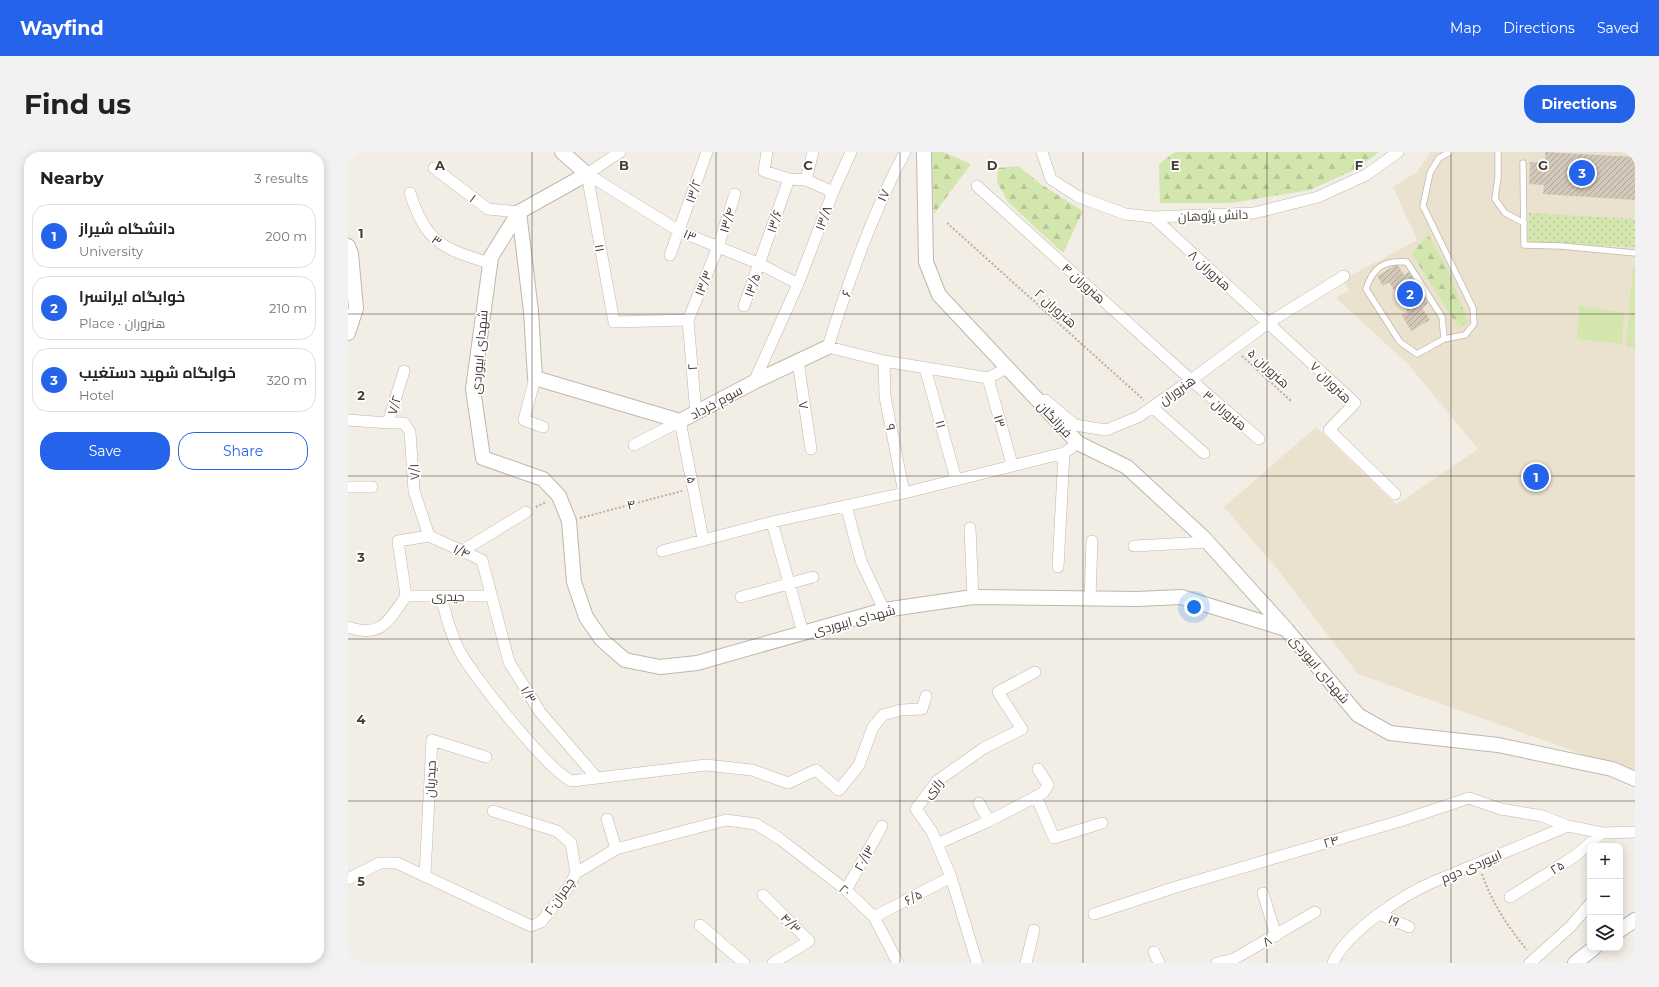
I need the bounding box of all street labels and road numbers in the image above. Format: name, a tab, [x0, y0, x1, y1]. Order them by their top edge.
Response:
street label: ۱۳/۲	[682, 177, 705, 205]
street label: ۱۷	[873, 186, 893, 204]
street label: ۱	[467, 190, 479, 206]
street label: ۱۳/۸	[811, 203, 835, 233]
street label: ۱۳/۴	[715, 205, 739, 235]
street label: دانش پژوهان	[1178, 206, 1248, 226]
street label: ۱۳/۶	[763, 207, 785, 235]
street label: ۱۳	[681, 225, 699, 245]
street label: ۳	[429, 231, 445, 249]
street label: ۱۱	[591, 243, 609, 253]
street label: هنروران ۸	[1185, 246, 1235, 294]
street label: هنروران ۴	[1059, 259, 1109, 307]
street label: ۱۳/۳	[691, 268, 715, 298]
street label: ۱۳/۵	[740, 271, 764, 299]
street label: هنروران ۲	[1032, 285, 1080, 331]
street label: ۶	[837, 287, 855, 299]
street label: شهدای ابیوردی	[467, 309, 491, 395]
street label: هنروران ۵	[1245, 345, 1293, 391]
street label: هنروران ۷	[1307, 358, 1355, 406]
street label: ۲	[684, 363, 700, 371]
street label: هنروران	[1156, 372, 1198, 408]
street label: سوم خرداد	[687, 382, 746, 424]
street label: هنروران ۳	[1200, 387, 1250, 433]
street label: ۷/۲	[384, 393, 405, 417]
street label: فرزانگان	[1034, 397, 1076, 441]
street label: ۷	[796, 400, 812, 410]
street label: ۱۳	[991, 413, 1009, 429]
street label: ۱۱	[932, 418, 950, 430]
street label: ۹	[883, 422, 899, 432]
street label: ۷/۱	[406, 463, 422, 481]
street label: ۵	[683, 475, 701, 485]
street label: ۴	[625, 495, 638, 513]
street label: ۱/۴	[451, 540, 473, 562]
street label: حیدری	[431, 588, 465, 604]
street label: شهدای ابیوردی	[811, 601, 897, 639]
street label: شهدای ابیوردی	[1287, 631, 1353, 707]
street label: ۱/۳	[518, 683, 540, 705]
street label: حیدریان	[421, 760, 439, 798]
street label: رازی	[920, 775, 946, 801]
street label: ۲۴	[1321, 831, 1341, 851]
street label: ۲۰/۱۳	[850, 842, 878, 874]
street label: ابیوردی دوم	[1438, 846, 1505, 888]
street label: ۲۵	[1547, 857, 1567, 877]
street label: چمران۲۰	[540, 874, 579, 919]
street label: ۲۰	[836, 881, 854, 899]
street label: ۶/۵	[901, 886, 925, 908]
street label: ۴/۳	[778, 910, 804, 936]
street label: ۱۹	[1386, 911, 1402, 929]
street label: ۸	[1260, 932, 1274, 950]

